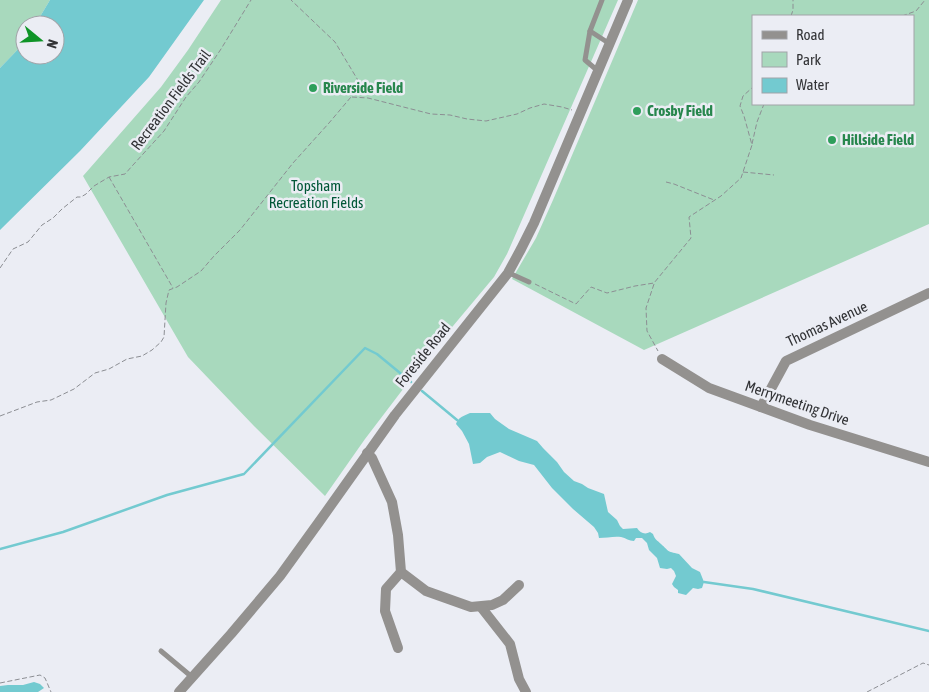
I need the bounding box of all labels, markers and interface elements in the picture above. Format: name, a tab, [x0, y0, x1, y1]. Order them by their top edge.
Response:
north arrow	[15, 15, 65, 65]
legend	[752, 15, 914, 105]
text: Road	[796, 26, 825, 43]
text: N	[43, 38, 61, 50]
street label: Recreation Fields Trail	[127, 46, 214, 153]
text: Park	[796, 51, 821, 68]
text: Water	[796, 76, 829, 93]
place label: Riverside Field	[323, 79, 403, 96]
marker: Riverside Field	[307, 82, 319, 94]
place label: Crosby Field	[647, 102, 713, 119]
marker: Crosby Field	[631, 105, 643, 117]
place label: Hillside Field	[842, 131, 914, 148]
marker: Hillside Field	[826, 134, 838, 146]
park label: Topsham Recreation Fields	[269, 177, 363, 211]
street label: Thomas Avenue	[784, 297, 870, 350]
street label: Foreside Road	[392, 319, 454, 390]
street label: Merrymeeting Drive	[743, 377, 852, 428]

